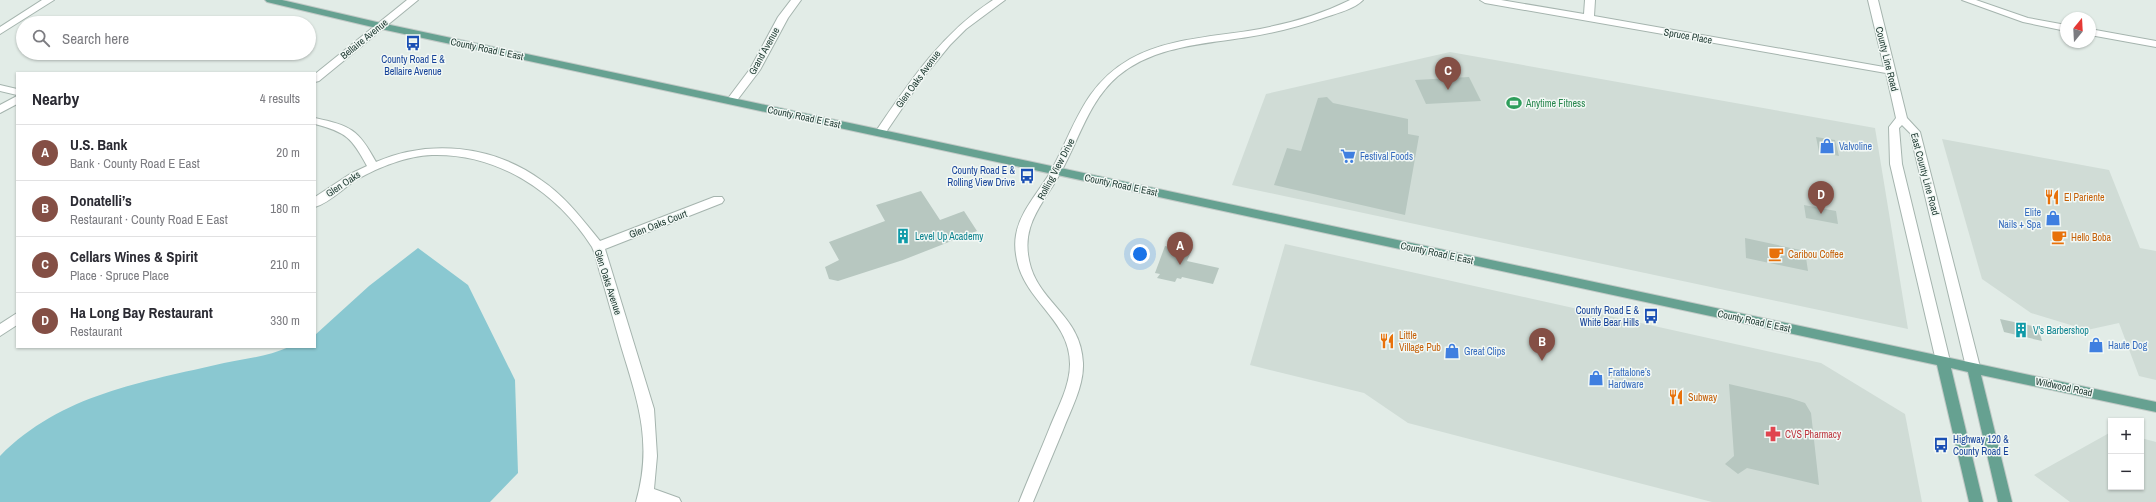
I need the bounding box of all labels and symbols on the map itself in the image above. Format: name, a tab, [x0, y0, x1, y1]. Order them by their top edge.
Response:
north arrow	[2060, 12, 2096, 48]
street label: Bellaire Avenue	[338, 16, 391, 62]
street label: Grand Avenue	[746, 25, 783, 77]
street label: Spruce Place	[1663, 25, 1714, 47]
street label: County Line Road	[1873, 25, 1901, 93]
bus stop icon: County Road E & Bellaire Avenue	[404, 34, 422, 52]
street label: County Road E East	[449, 35, 525, 63]
street label: Glen Oaks Avenue	[893, 47, 944, 110]
place label: County Road E & Bellaire Avenue	[381, 53, 445, 78]
pin: C	[1435, 57, 1461, 90]
sports icon: Anytime Fitness	[1505, 94, 1523, 112]
place label: Anytime Fitness	[1525, 97, 1585, 110]
street label: County Road E East	[766, 103, 842, 131]
street label: East County Line Road	[1908, 131, 1942, 217]
street label: Rolling View Drive	[1034, 136, 1078, 202]
shop icon: Valvoline	[1818, 137, 1836, 155]
place label: Valvoline	[1839, 140, 1873, 153]
supermarket icon: Festival Foods	[1339, 147, 1357, 165]
place label: Festival Foods	[1360, 150, 1413, 163]
place label: County Road E & Rolling View Drive	[947, 164, 1016, 189]
bus stop icon: County Road E & Rolling View Drive	[1018, 167, 1036, 185]
street label: Glen Oaks	[323, 168, 363, 200]
street label: County Road E East	[1083, 171, 1159, 199]
pin: D	[1808, 181, 1834, 214]
restaurant icon: El Pariente	[2043, 188, 2061, 206]
place label: El Pariente	[2064, 191, 2105, 204]
place label: Elite Nails + Spa	[1998, 206, 2041, 231]
street label: Glen Oaks Court	[627, 207, 690, 241]
shop icon: Elite Nails + Spa	[2044, 209, 2062, 227]
building icon: Level Up Academy	[894, 227, 912, 245]
cafe icon: Hello Boba	[2050, 228, 2068, 246]
place label: Level Up Academy	[915, 230, 984, 243]
place label: Hello Boba	[2071, 231, 2112, 244]
pin: A	[1167, 232, 1193, 265]
street label: County Road E East	[1399, 239, 1475, 267]
your location	[1130, 244, 1150, 264]
cafe icon: Caribou Coffee	[1767, 245, 1785, 263]
street label: Glen Oaks Avenue	[591, 248, 625, 317]
place label: Caribou Coffee	[1788, 248, 1844, 261]
place label: County Road E & White Bear Hills	[1576, 304, 1640, 329]
bus stop icon: County Road E & White Bear Hills	[1642, 307, 1660, 325]
street label: County Road E East	[1716, 307, 1792, 335]
building icon: V's Barbershop	[2012, 321, 2030, 339]
place label: V's Barbershop	[2033, 324, 2089, 337]
pin: B	[1529, 328, 1555, 361]
place label: Little Village Pub	[1399, 329, 1441, 354]
restaurant icon: Little Village Pub	[1378, 332, 1396, 350]
shop icon: Haute Dog	[2087, 336, 2105, 354]
place label: Haute Dog	[2108, 339, 2148, 352]
shop icon: Great Clips	[1443, 342, 1461, 360]
place label: Great Clips	[1464, 345, 1505, 358]
place label: Frattalone’s Hardware	[1608, 366, 1651, 391]
shop icon: Frattalone’s Hardware	[1587, 369, 1605, 387]
street label: Wildwood Road	[2034, 375, 2094, 399]
restaurant icon: Subway	[1667, 388, 1685, 406]
place label: Subway	[1688, 391, 1718, 404]
pharmacy icon: CVS Pharmacy	[1764, 425, 1782, 443]
place label: CVS Pharmacy	[1785, 428, 1842, 441]
place label: Highway 120 & County Road E	[1953, 433, 2009, 458]
bus stop icon: Highway 120 & County Road E	[1932, 436, 1950, 454]

